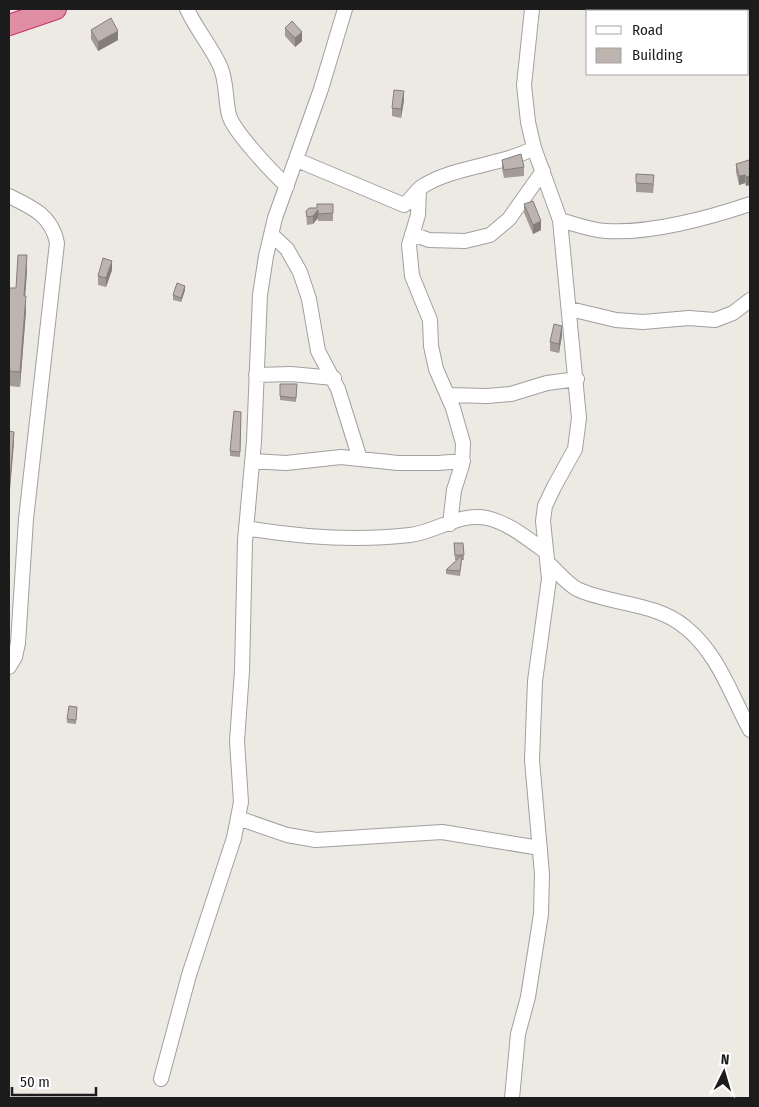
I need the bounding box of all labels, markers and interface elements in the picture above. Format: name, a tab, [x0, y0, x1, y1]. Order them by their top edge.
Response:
legend	[586, 10, 749, 75]
text: Road	[632, 21, 663, 39]
text: Building	[632, 46, 683, 64]
north arrow	[699, 1047, 749, 1097]
text: N	[720, 1051, 730, 1068]
scale bar	[12, 1064, 96, 1096]
text: 50 m	[20, 1073, 50, 1091]

